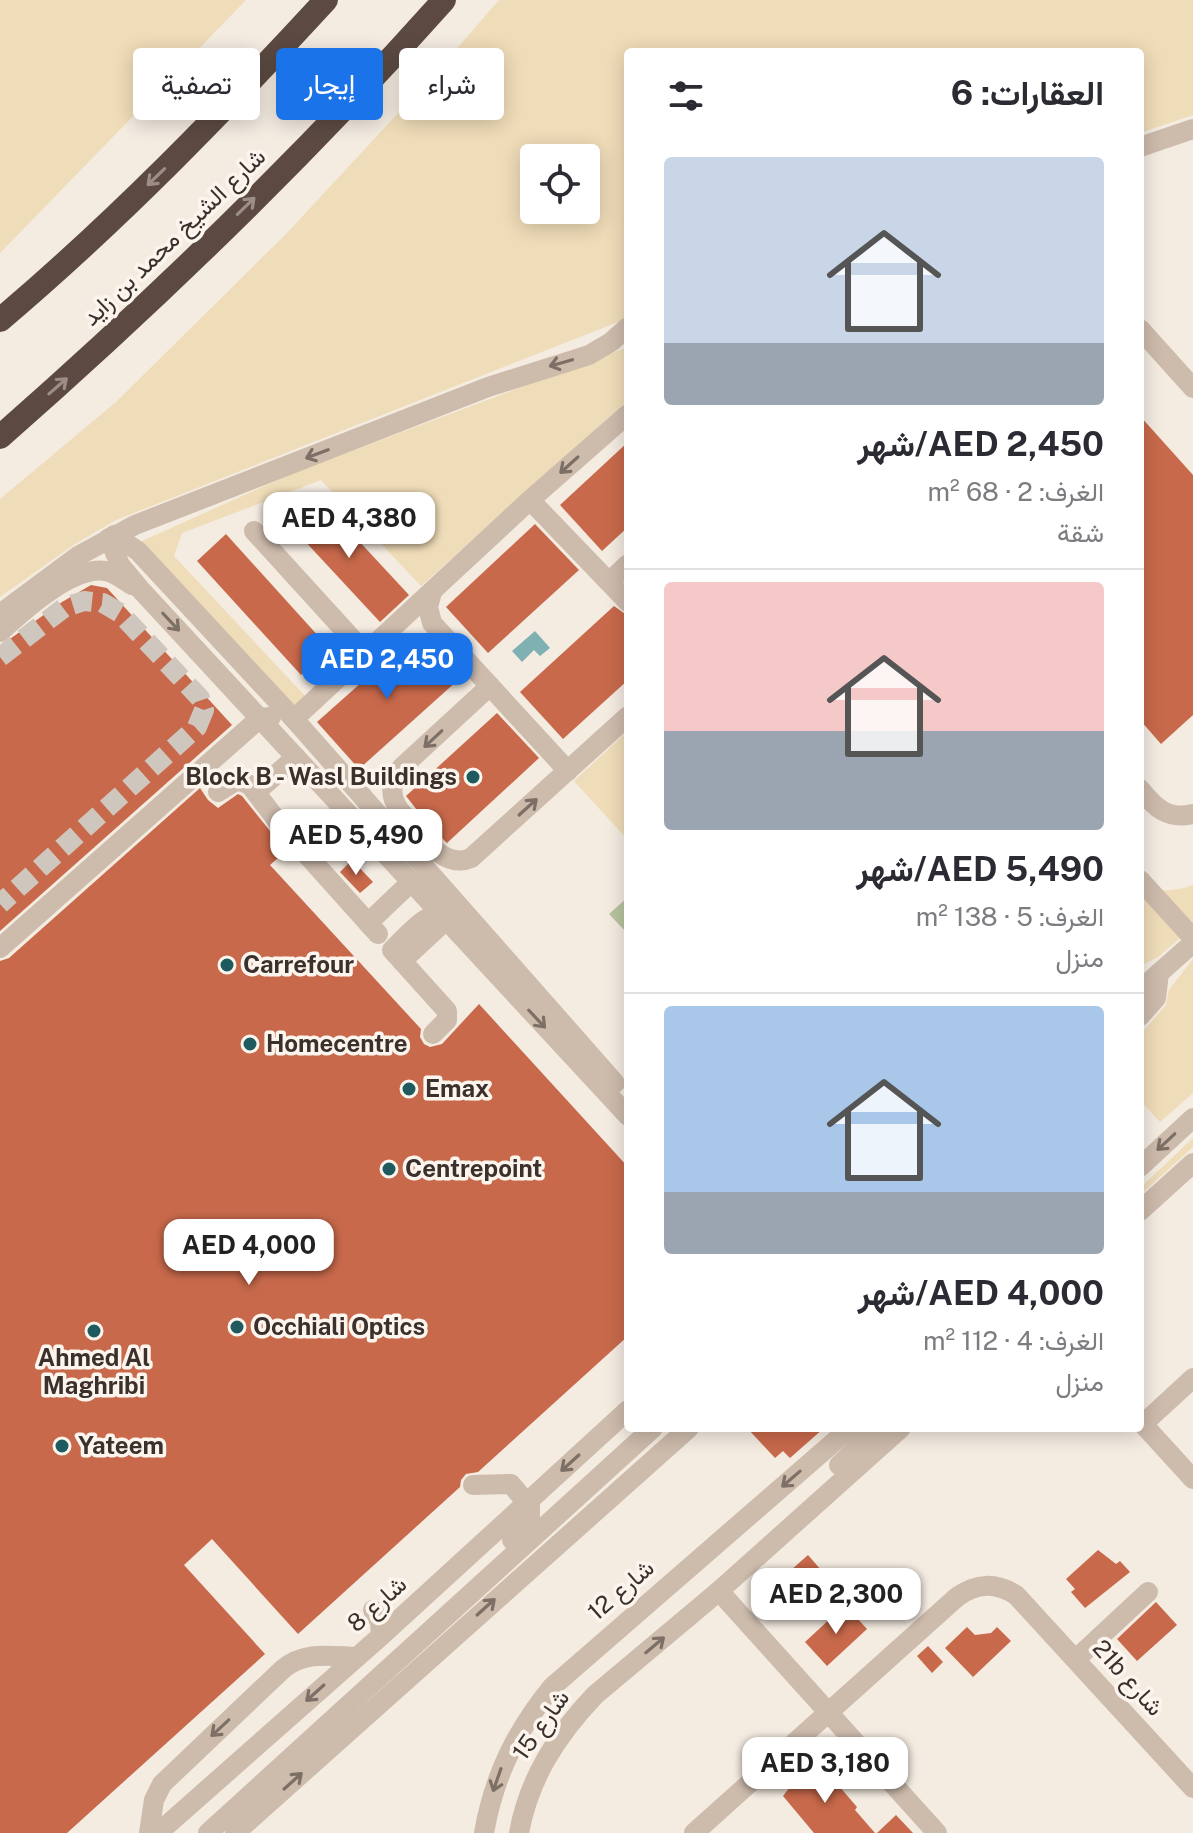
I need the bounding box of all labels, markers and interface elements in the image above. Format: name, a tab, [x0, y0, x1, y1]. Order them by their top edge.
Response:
chip: تصفية	[133, 48, 260, 120]
chip: إيجار	[276, 48, 383, 120]
chip: شراء	[399, 48, 504, 120]
text: العقارات: 6	[951, 73, 1104, 113]
icon: filters	[664, 74, 708, 118]
street label: شارع الشيخ محمد بن زايد	[76, 142, 273, 334]
map controls	[520, 144, 600, 224]
button: locate	[520, 144, 600, 224]
one-way arrow	[147, 167, 166, 186]
one-way arrow	[236, 197, 255, 216]
icon: home	[812, 209, 956, 353]
one-way arrow	[548, 357, 574, 372]
one-way arrow	[48, 377, 68, 395]
text: AED 2,450/شهر	[857, 424, 1104, 464]
one-way arrow	[305, 448, 330, 462]
one-way arrow	[559, 455, 579, 474]
text: الغرف: 2 · 68 m²	[928, 476, 1104, 507]
pin: AED 4,380	[257, 492, 441, 560]
text: AED 4,380	[281, 502, 417, 533]
text: شقة	[1057, 517, 1104, 548]
one-way arrow	[161, 612, 180, 632]
pin: AED 2,450	[295, 633, 479, 701]
icon: home	[812, 634, 956, 778]
text: AED 2,450	[320, 643, 454, 674]
one-way arrow	[423, 729, 443, 747]
place label: Block B - Wasl Buildings	[185, 762, 457, 790]
marker: Block B - Wasl Buildings	[464, 768, 482, 786]
one-way arrow	[518, 798, 538, 817]
pin: AED 5,490	[264, 809, 448, 877]
text: AED 5,490	[288, 819, 424, 850]
text: AED 5,490/شهر	[856, 849, 1104, 889]
text: الغرف: 5 · 138 m²	[916, 901, 1104, 932]
text: منزل	[1055, 942, 1104, 973]
place label: Carrefour	[243, 950, 354, 978]
marker: Carrefour	[218, 956, 236, 974]
one-way arrow	[528, 1009, 547, 1029]
place label: Homecentre	[266, 1029, 408, 1057]
marker: Homecentre	[241, 1035, 259, 1053]
icon: home	[812, 1058, 956, 1202]
place label: Emax	[425, 1074, 489, 1102]
marker: Emax	[400, 1080, 418, 1098]
one-way arrow	[1157, 1133, 1177, 1151]
place label: Centrepoint	[405, 1154, 542, 1182]
marker: Centrepoint	[380, 1160, 398, 1178]
pin: AED 4,000	[157, 1219, 341, 1287]
text: AED 4,000	[182, 1229, 316, 1260]
text: AED 4,000/شهر	[858, 1273, 1104, 1313]
place label: Occhiali Optics	[253, 1312, 425, 1340]
marker: Occhiali Optics	[228, 1318, 246, 1336]
marker: Ahmed Al Maghribi	[85, 1322, 103, 1340]
text: الغرف: 4 · 112 m²	[923, 1325, 1104, 1356]
place label: Ahmed Al Maghribi	[38, 1343, 150, 1399]
text: منزل	[1055, 1366, 1104, 1397]
place label: Yateem	[78, 1431, 164, 1459]
marker: Yateem	[53, 1437, 71, 1455]
one-way arrow	[561, 1453, 581, 1471]
one-way arrow	[781, 1470, 801, 1488]
street label: شارع 12	[582, 1553, 661, 1628]
pin: AED 2,300	[744, 1568, 928, 1636]
street label: شارع 8	[341, 1570, 414, 1639]
text: AED 2,300	[769, 1578, 903, 1609]
one-way arrow	[476, 1599, 496, 1617]
street label: 21b شارع	[1085, 1634, 1170, 1723]
one-way arrow	[645, 1636, 665, 1654]
one-way arrow	[306, 1684, 326, 1702]
street label: شارع 15	[506, 1684, 577, 1767]
one-way arrow	[211, 1718, 231, 1736]
pin: AED 3,180	[733, 1737, 917, 1805]
text: AED 3,180	[760, 1747, 890, 1778]
one-way arrow	[489, 1767, 504, 1792]
one-way arrow	[282, 1772, 302, 1790]

